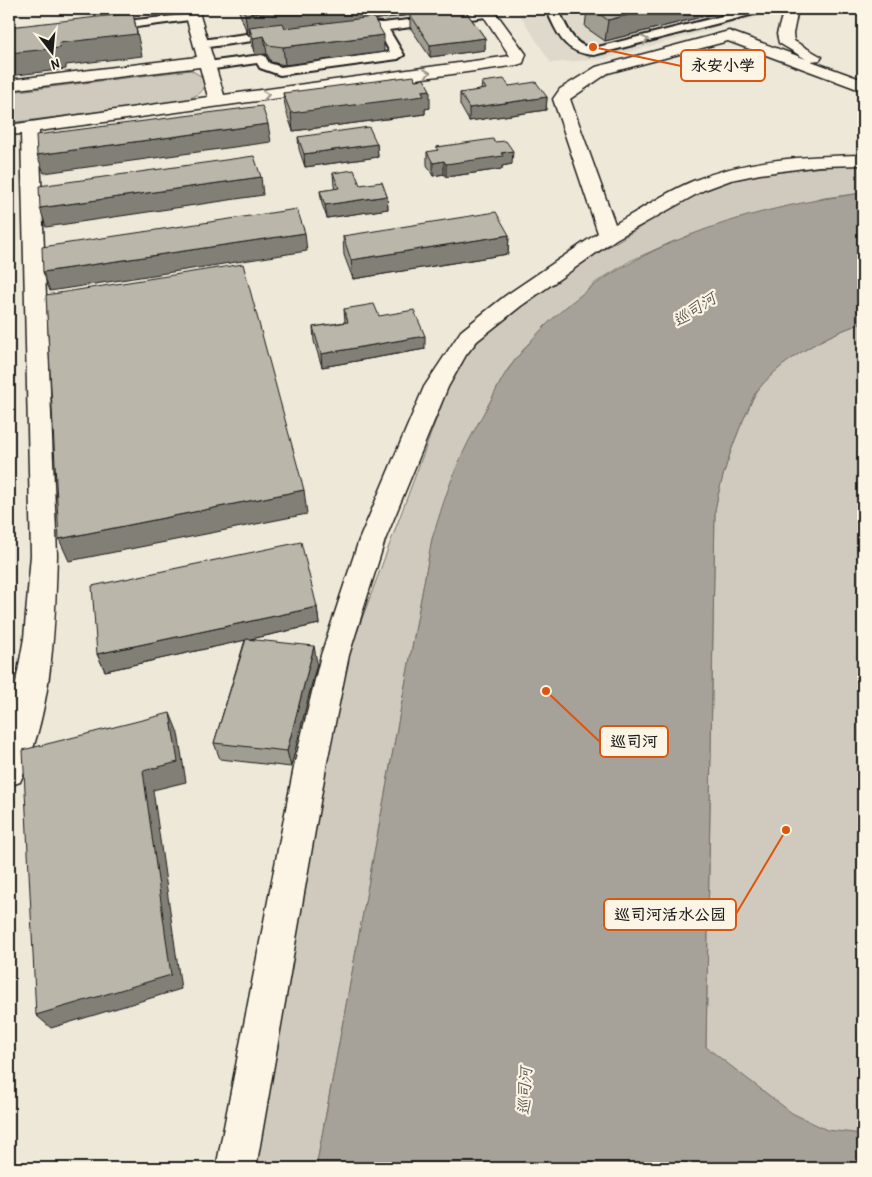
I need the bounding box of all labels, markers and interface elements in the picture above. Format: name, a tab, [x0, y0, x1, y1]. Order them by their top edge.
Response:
north arrow	[28, 28, 78, 78]
one-way arrow	[641, 35, 650, 46]
callout: 永安小学	[681, 50, 765, 81]
text: 永安小学	[691, 54, 755, 76]
text: N	[49, 55, 62, 75]
one-way arrow	[423, 68, 431, 79]
one-way arrow	[262, 90, 270, 101]
water label: 巡司河	[668, 285, 723, 331]
callout: 巡司河	[600, 726, 668, 757]
text: 巡司河	[610, 730, 658, 752]
callout: 巡司河活水公园	[604, 899, 736, 930]
text: 巡司河活水公园	[614, 903, 726, 925]
water label: 巡司河	[512, 1063, 536, 1116]

